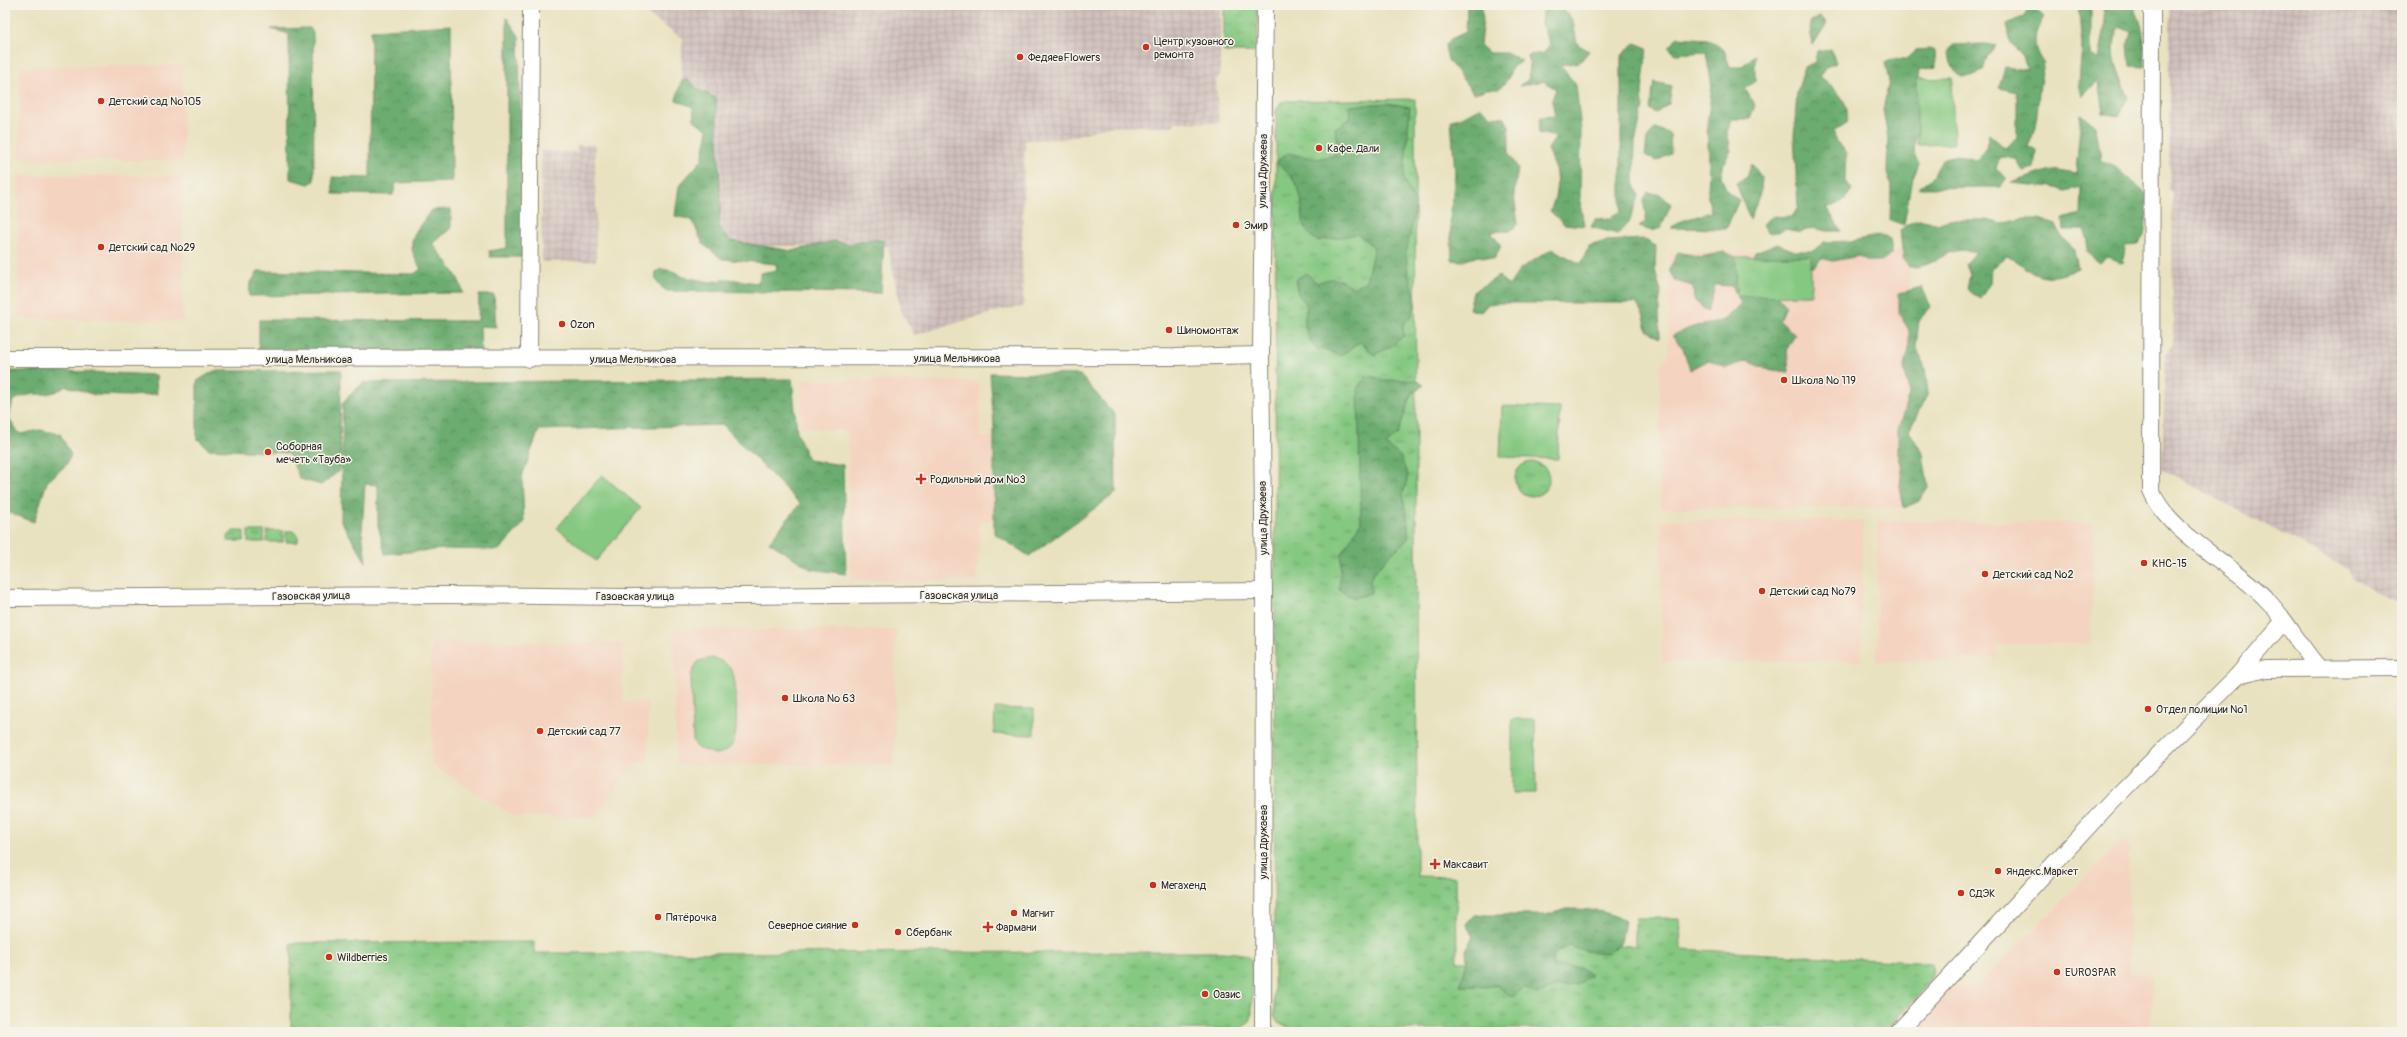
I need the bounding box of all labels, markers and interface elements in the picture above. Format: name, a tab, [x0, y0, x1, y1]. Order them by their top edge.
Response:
place label: Центр кузовного ремонта	[1154, 35, 1234, 61]
marker: Центр кузовного ремонта	[1141, 42, 1151, 52]
place label: ФедяевFlowers	[1028, 51, 1100, 64]
marker: ФедяевFlowers	[1015, 52, 1025, 62]
place label: Детский сад №105	[108, 95, 201, 108]
marker: Детский сад №105	[96, 96, 106, 106]
street label: улица Дружаева	[1256, 134, 1270, 209]
place label: Кафе. Дали	[1327, 142, 1379, 155]
marker: Кафе. Дали	[1314, 143, 1324, 153]
place label: Эмир	[1244, 219, 1268, 232]
marker: Эмир	[1231, 220, 1241, 230]
place label: Детский сад №29	[108, 241, 196, 254]
marker: Детский сад №29	[96, 242, 106, 252]
place label: Ozon	[570, 318, 595, 331]
marker: Ozon	[557, 319, 567, 329]
place label: Шиномонтаж	[1177, 324, 1239, 337]
marker: Шиномонтаж	[1164, 325, 1174, 335]
street label: улица Мельникова	[913, 352, 1000, 365]
street label: улица Мельникова	[265, 353, 352, 366]
street label: улица Мельникова	[589, 353, 676, 366]
place label: Школа № 119	[1792, 374, 1856, 387]
marker: Школа № 119	[1779, 375, 1789, 385]
place label: Соборная мечеть «Тауба»	[276, 440, 351, 466]
marker: Соборная мечеть «Тауба»	[263, 447, 273, 457]
marker: Родильный дом №3	[915, 473, 927, 485]
place label: Родильный дом №3	[930, 473, 1026, 486]
street label: улица Дружаева	[1256, 481, 1270, 556]
place label: КНС-15	[2152, 557, 2187, 570]
marker: КНС-15	[2139, 558, 2149, 568]
place label: Детский сад №2	[1992, 568, 2074, 581]
marker: Детский сад №2	[1980, 569, 1990, 579]
place label: Детский сад №79	[1769, 585, 1856, 598]
marker: Детский сад №79	[1757, 586, 1767, 596]
street label: Газовская улица	[272, 589, 350, 603]
street label: Газовская улица	[920, 589, 998, 602]
street label: Газовская улица	[596, 590, 674, 603]
place label: Школа № 63	[793, 692, 855, 705]
marker: Школа № 63	[780, 693, 790, 703]
place label: Отдел полиции №1	[2156, 703, 2248, 716]
marker: Отдел полиции №1	[2143, 704, 2153, 714]
place label: Детский сад 77	[547, 725, 621, 738]
marker: Детский сад 77	[535, 726, 545, 736]
street label: улица Дружаева	[1257, 805, 1270, 880]
place label: Максавит	[1443, 858, 1489, 871]
marker: Максавит	[1430, 859, 1440, 869]
place label: Яндекс.Маркет	[2006, 865, 2079, 878]
marker: Яндекс.Маркет	[1993, 866, 2003, 876]
place label: Мегахенд	[1161, 879, 1207, 892]
marker: Мегахенд	[1148, 880, 1158, 890]
place label: СДЭК	[1969, 887, 1995, 900]
marker: СДЭК	[1956, 888, 1966, 898]
place label: Магнит	[1022, 907, 1055, 920]
marker: Магнит	[1009, 908, 1019, 918]
place label: Пятёрочка	[666, 911, 717, 924]
marker: Пятёрочка	[653, 912, 663, 922]
place label: Северное сияние	[768, 919, 848, 932]
marker: Северное сияние	[850, 920, 860, 930]
place label: Фармани	[996, 921, 1037, 934]
marker: Фармани	[983, 922, 993, 932]
place label: Сбербанк	[906, 926, 953, 939]
marker: Сбербанк	[893, 927, 903, 937]
place label: Wildberries	[337, 951, 387, 964]
marker: Wildberries	[324, 952, 334, 962]
place label: EUROSPAR	[2065, 966, 2116, 979]
marker: EUROSPAR	[2052, 967, 2062, 977]
place label: Оазис	[1213, 988, 1241, 1001]
marker: Оазис	[1200, 989, 1210, 999]

